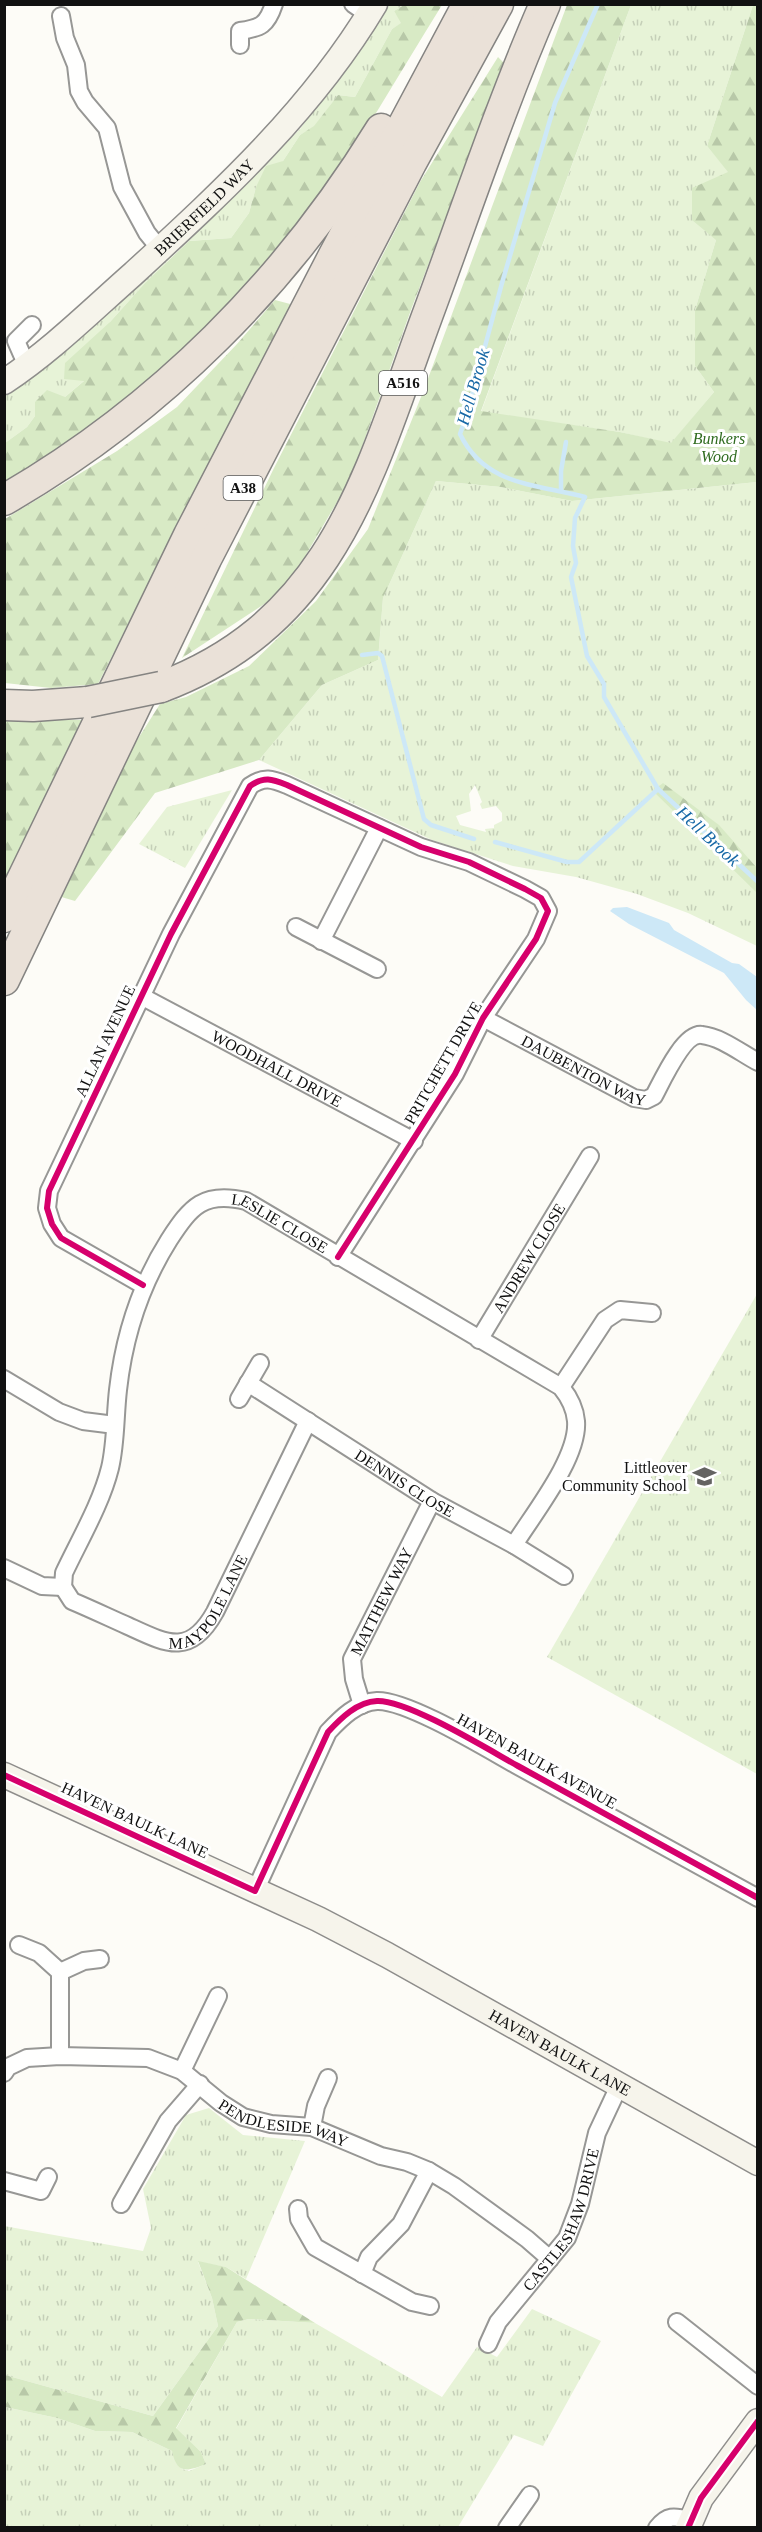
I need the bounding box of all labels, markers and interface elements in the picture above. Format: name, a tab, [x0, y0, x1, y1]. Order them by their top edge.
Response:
street label: BRIERFIELD WAY	[151, 155, 257, 259]
water label: Hell Brook	[452, 345, 494, 429]
road number: A516	[379, 371, 427, 395]
park label: Bunkers Wood	[693, 430, 745, 465]
road number: A38	[224, 476, 262, 500]
water label: Hell Brook	[672, 801, 744, 871]
street label: ALLAN AVENUE	[72, 983, 138, 1099]
street label: PRITCHETT DRIVE	[401, 999, 485, 1127]
street label: WOODHALL DRIVE	[209, 1027, 345, 1110]
street label: DAUBENTON WAY	[519, 1032, 648, 1108]
street label: LESLIE CLOSE	[230, 1190, 331, 1256]
street label: ANDREW CLOSE	[489, 1200, 568, 1316]
street label: DENNIS CLOSE	[352, 1446, 457, 1520]
place label: Littleover Community School	[562, 1459, 688, 1495]
school or university icon: Littleover Community School	[692, 1463, 718, 1489]
street label: MATTHEW WAY	[347, 1544, 416, 1658]
street label: MAYPOLE LANE	[169, 1552, 250, 1651]
street label: HAVEN BAULK AVENUE	[454, 1710, 620, 1812]
street label: HAVEN BAULK LANE	[59, 1779, 211, 1861]
street label: HAVEN BAULK LANE	[486, 2006, 634, 2099]
street label: PENDLESIDE WAY	[216, 2095, 351, 2150]
street label: CASTLESHAW DRIVE	[519, 2146, 602, 2294]

